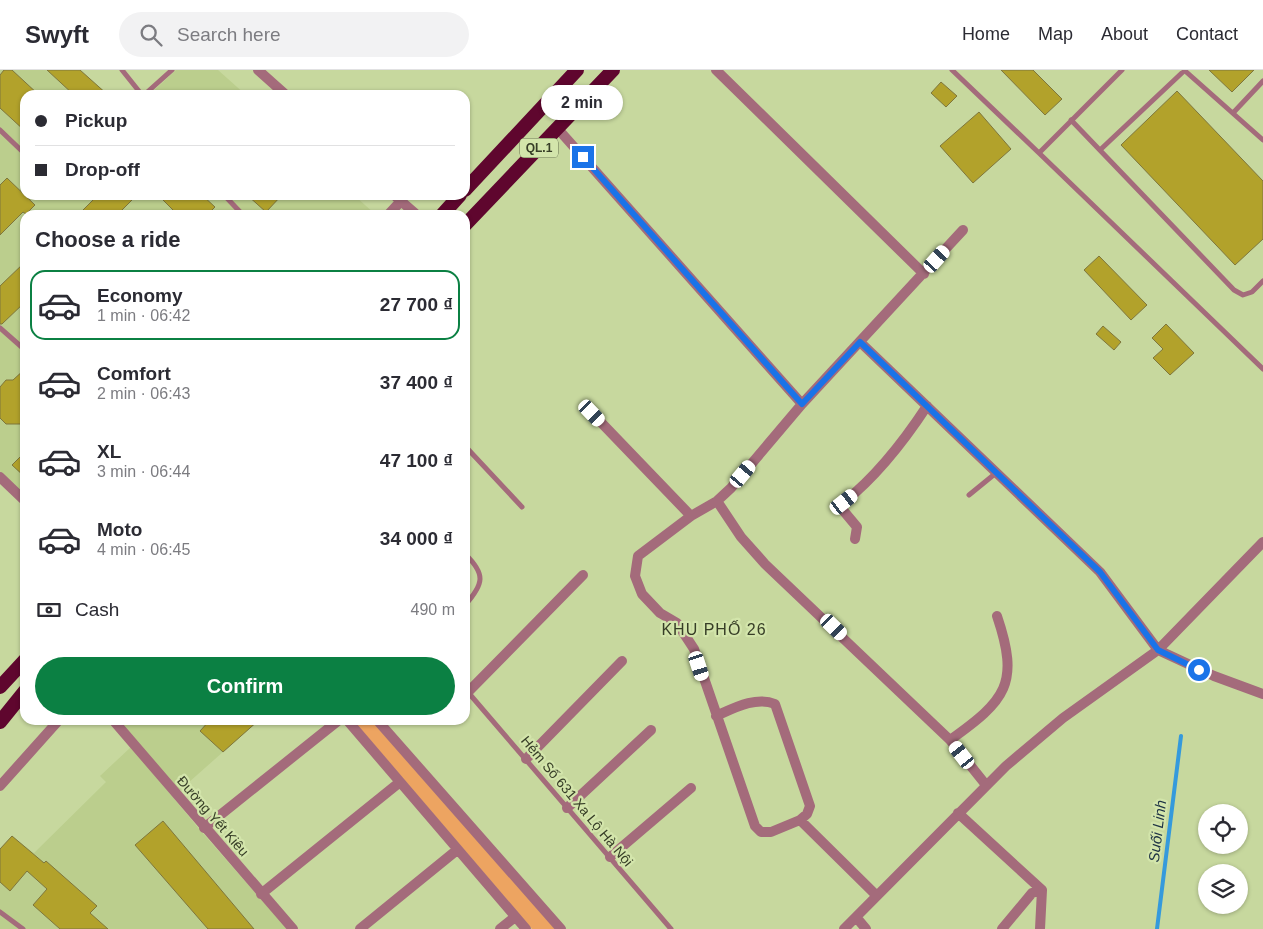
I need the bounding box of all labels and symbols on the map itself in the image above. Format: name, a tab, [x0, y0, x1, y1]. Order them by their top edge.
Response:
callout: 2 min	[542, 84, 624, 119]
road number: QL.1	[520, 138, 558, 158]
route end	[572, 146, 594, 168]
car	[921, 243, 952, 275]
car	[576, 397, 607, 429]
car	[727, 458, 758, 490]
car	[827, 487, 860, 517]
car	[817, 611, 850, 643]
district label: KHU PHỐ 26	[661, 619, 767, 638]
car	[687, 649, 710, 683]
route start	[1188, 659, 1210, 681]
street label: Hẻm Số 631 Xa Lộ Hà Nội	[518, 733, 636, 869]
car	[946, 739, 977, 771]
street label: Đường Yết Kiêu	[174, 773, 252, 859]
water label: Suối Linh	[1145, 799, 1169, 863]

